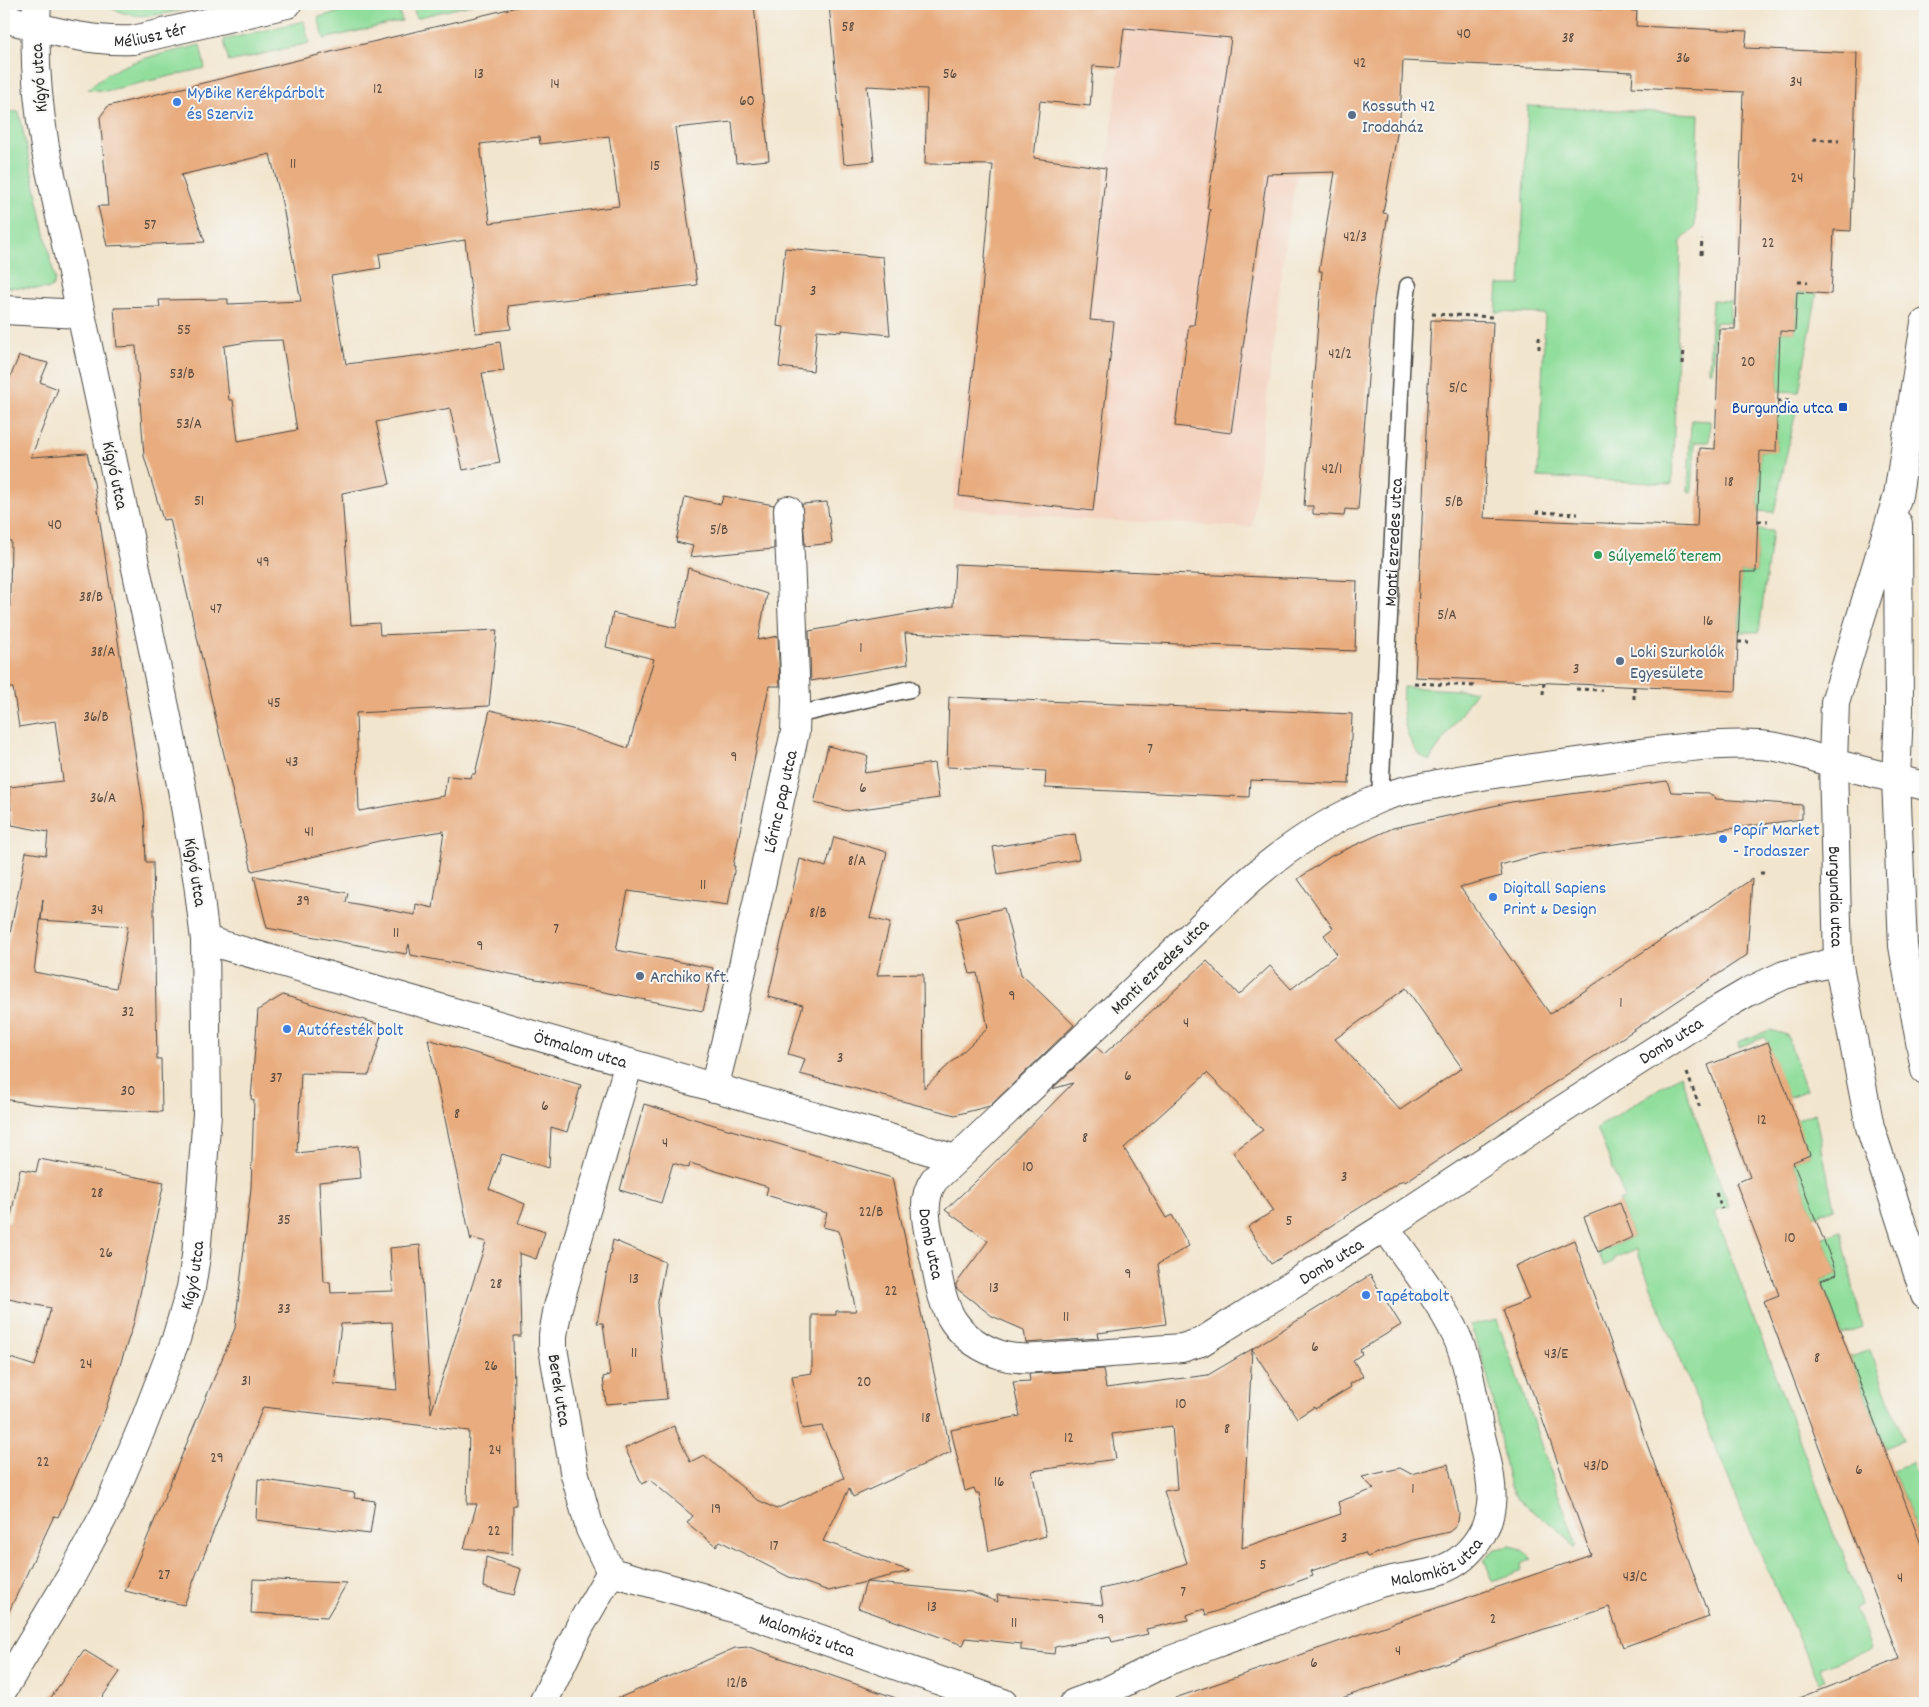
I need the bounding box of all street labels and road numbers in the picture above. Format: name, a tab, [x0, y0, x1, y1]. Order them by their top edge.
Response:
street label: Méliusz tér	[114, 18, 190, 55]
street label: Kígyó utca	[26, 42, 55, 113]
street label: Kígyó utca	[94, 439, 133, 512]
street label: Monti ezredes utca	[1379, 477, 1411, 607]
street label: Lőrinc pap utca	[758, 748, 806, 856]
street label: Kígyó utca	[176, 836, 211, 909]
street label: Burgundia utca	[1820, 845, 1848, 948]
street label: Monti ezredes utca	[1106, 914, 1216, 1021]
street label: Domb utca	[1635, 1012, 1709, 1072]
street label: Ötmalom utca	[530, 1026, 630, 1077]
street label: Domb utca	[911, 1208, 948, 1282]
street label: Domb utca	[1295, 1233, 1370, 1293]
street label: Kígyó utca	[175, 1240, 212, 1313]
street label: Berek utca	[540, 1353, 576, 1429]
street label: Malomköz utca	[1389, 1533, 1491, 1595]
street label: Malomköz utca	[755, 1608, 858, 1665]

